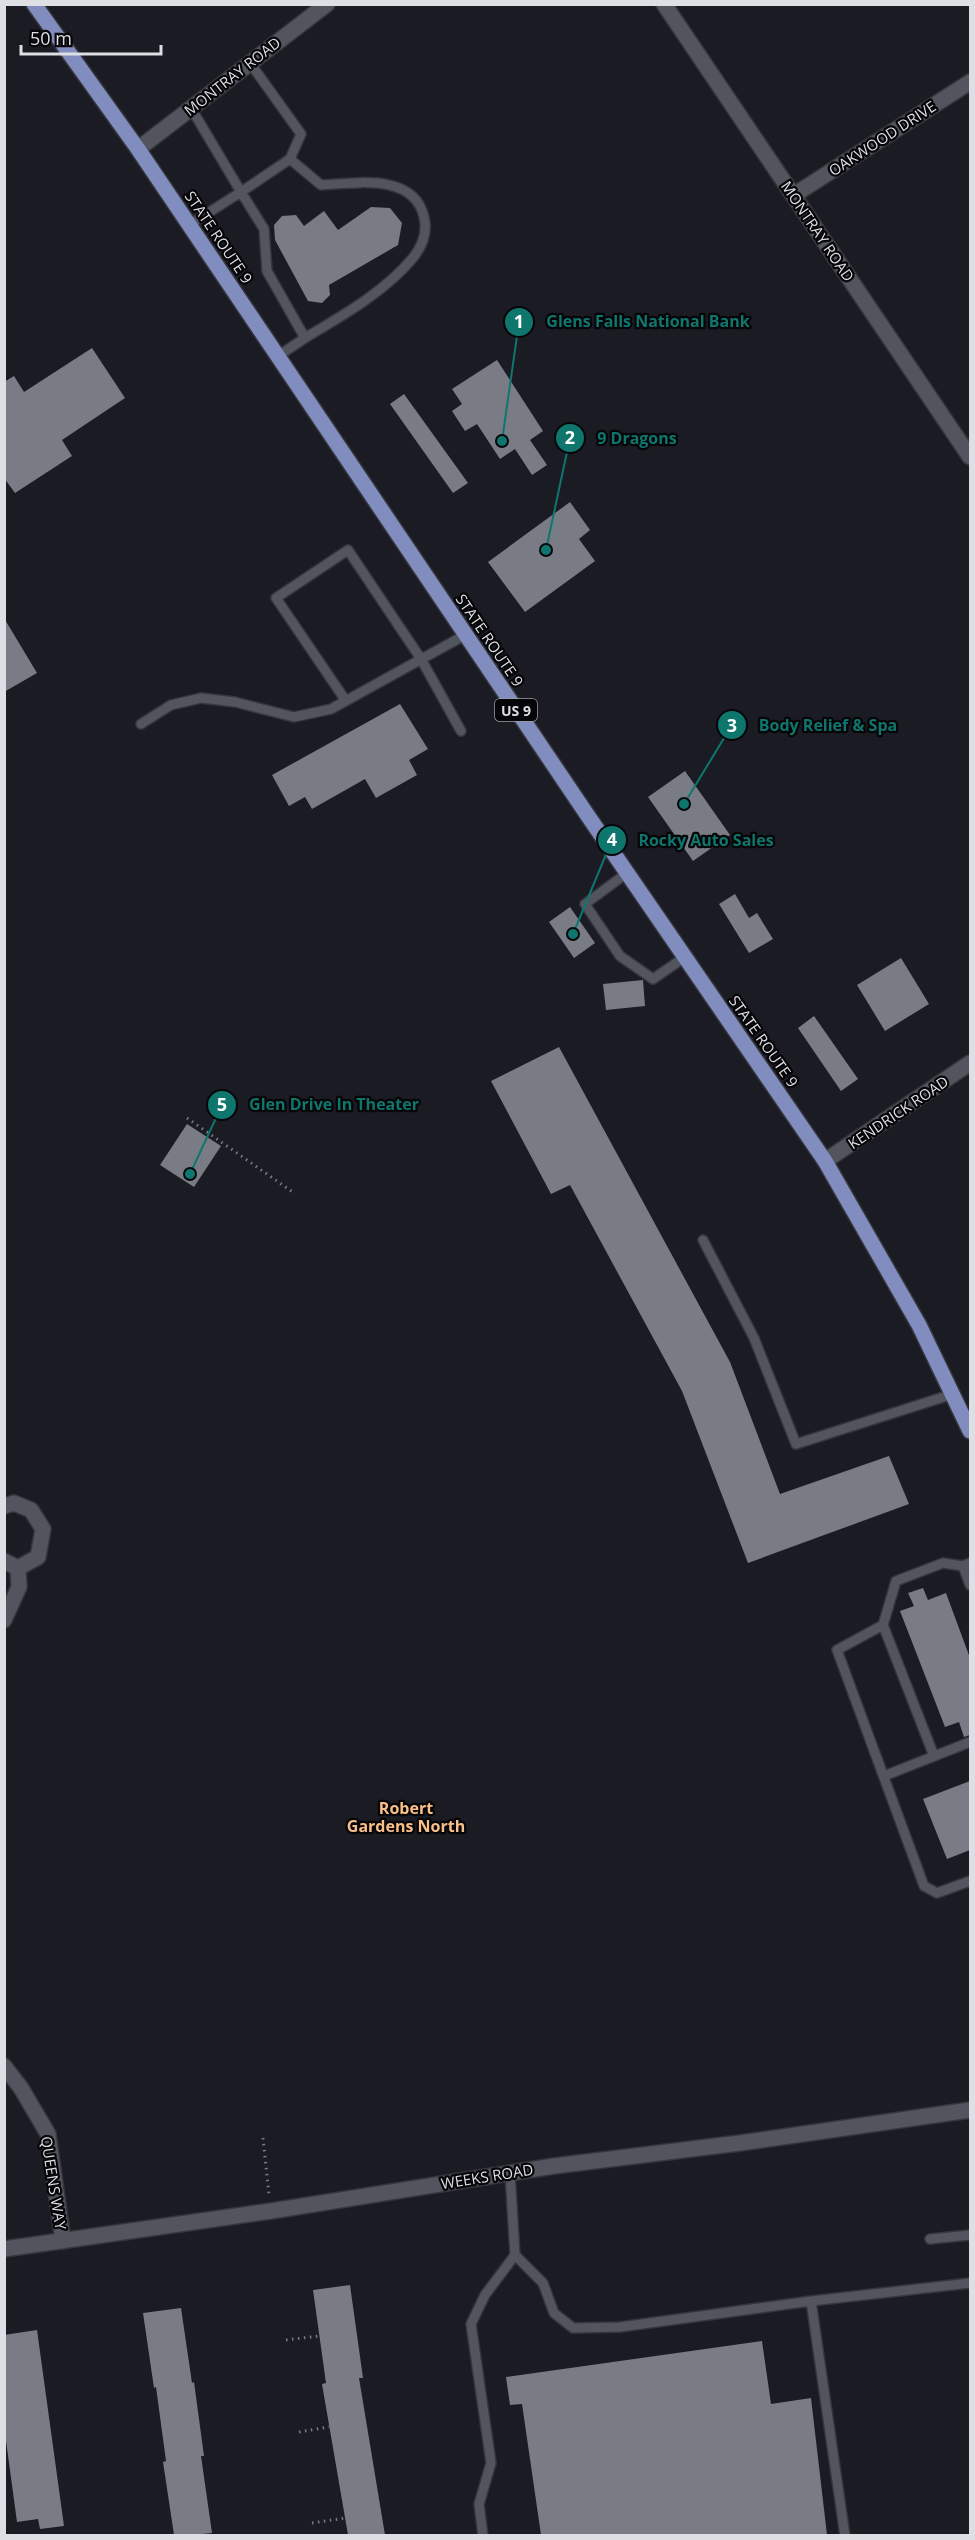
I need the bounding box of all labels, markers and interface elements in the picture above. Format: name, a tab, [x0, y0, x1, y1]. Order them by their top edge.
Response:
scale bar	[21, 18, 160, 56]
text: 50 m	[30, 26, 72, 50]
street label: MONTRAY ROAD	[180, 32, 284, 120]
street label: OAKWOOD DRIVE	[825, 96, 939, 180]
street label: MONTRAY ROAD	[777, 177, 859, 285]
street label: STATE ROUTE 9	[181, 187, 257, 287]
callout: Glens Falls National Bank	[504, 305, 761, 339]
text: 1	[514, 309, 524, 333]
text: Glens Falls National Bank	[546, 310, 750, 332]
callout: 9 Dragons	[555, 421, 689, 455]
text: 2	[565, 425, 575, 449]
text: 9 Dragons	[597, 427, 677, 449]
street label: STATE ROUTE 9	[452, 590, 528, 690]
road number: US 9	[495, 699, 537, 721]
callout: Body Relief & Spa	[717, 708, 910, 742]
text: 3	[727, 713, 737, 737]
text: Body Relief & Spa	[759, 714, 897, 736]
callout: Rocky Auto Sales	[597, 823, 786, 857]
text: 4	[607, 827, 617, 851]
text: Rocky Auto Sales	[638, 829, 774, 851]
street label: STATE ROUTE 9	[725, 991, 803, 1091]
street label: KENDRICK ROAD	[844, 1071, 952, 1153]
callout: Glen Drive In Theater	[207, 1088, 431, 1122]
text: 5	[217, 1092, 227, 1116]
text: Glen Drive In Theater	[249, 1093, 419, 1115]
district label: Robert Gardens North	[347, 1797, 465, 1837]
street label: QUEENS WAY	[37, 2135, 71, 2232]
street label: WEEKS ROAD	[439, 2159, 535, 2193]

